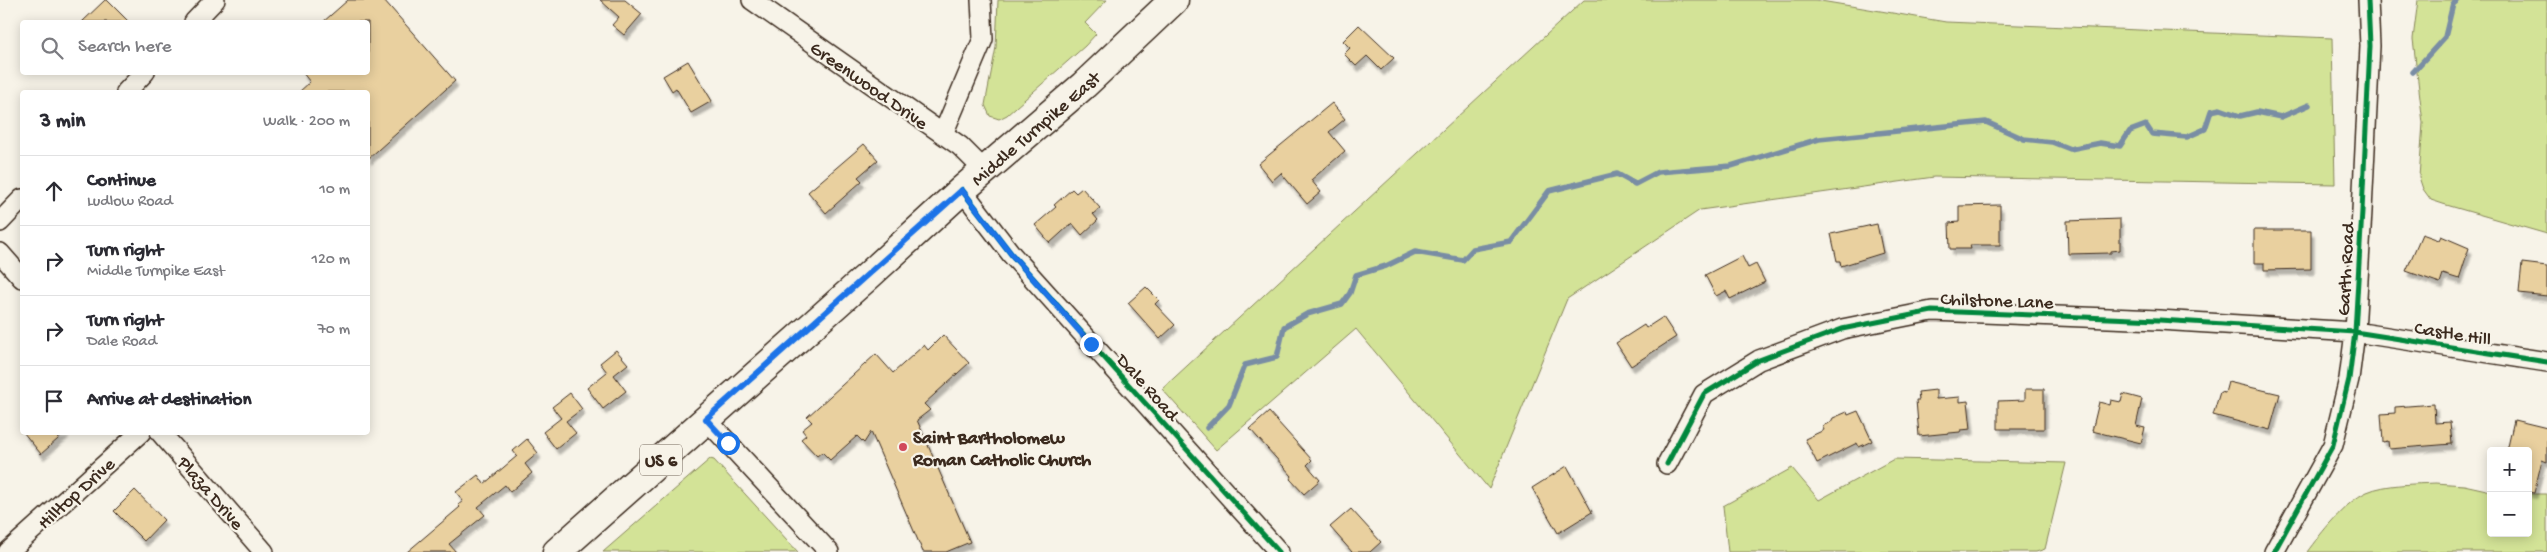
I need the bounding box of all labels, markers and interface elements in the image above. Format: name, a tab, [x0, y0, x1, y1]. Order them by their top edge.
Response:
search box	[20, 20, 370, 75]
icon: search	[38, 34, 66, 62]
text: Search here	[78, 36, 172, 59]
street label: Greenwood Drive	[805, 38, 932, 136]
street label: Middle Turnpike East	[967, 66, 1108, 192]
text: 3 min	[40, 110, 85, 135]
text: Walk · 200 m	[263, 113, 350, 132]
text: Continue	[87, 170, 156, 193]
icon: ahead	[40, 177, 68, 205]
text: 10 m	[319, 181, 350, 200]
text: Ludlow Road	[87, 193, 173, 212]
street label: Garth Road	[2334, 220, 2362, 316]
text: Turn right	[87, 240, 163, 263]
icon: right	[40, 247, 68, 275]
text: 120 m	[311, 251, 350, 270]
text: Middle Turnpike East	[87, 263, 225, 282]
street label: Chilstone Lane	[1940, 289, 2054, 316]
text: Turn right	[87, 310, 163, 333]
icon: right	[40, 317, 68, 345]
street label: Castle Hill	[2412, 318, 2492, 353]
text: 70 m	[317, 321, 350, 340]
text: Dale Road	[87, 333, 157, 352]
route end	[1080, 333, 1103, 356]
street label: Dale Road	[1109, 348, 1184, 428]
icon: arrive	[40, 387, 68, 415]
text: Arrive at destination	[87, 389, 251, 412]
place label: Saint Bartholomew Roman Catholic Church	[912, 428, 1092, 473]
route start	[717, 432, 740, 455]
marker: Saint Bartholomew Roman Catholic Church	[897, 441, 909, 453]
road number: US 6	[640, 444, 682, 476]
map controls	[2487, 447, 2532, 537]
button: +	[2487, 447, 2532, 492]
street label: Plaza Drive	[170, 452, 248, 536]
street label: Hilltop Drive	[34, 454, 121, 535]
button: −	[2487, 492, 2532, 537]

